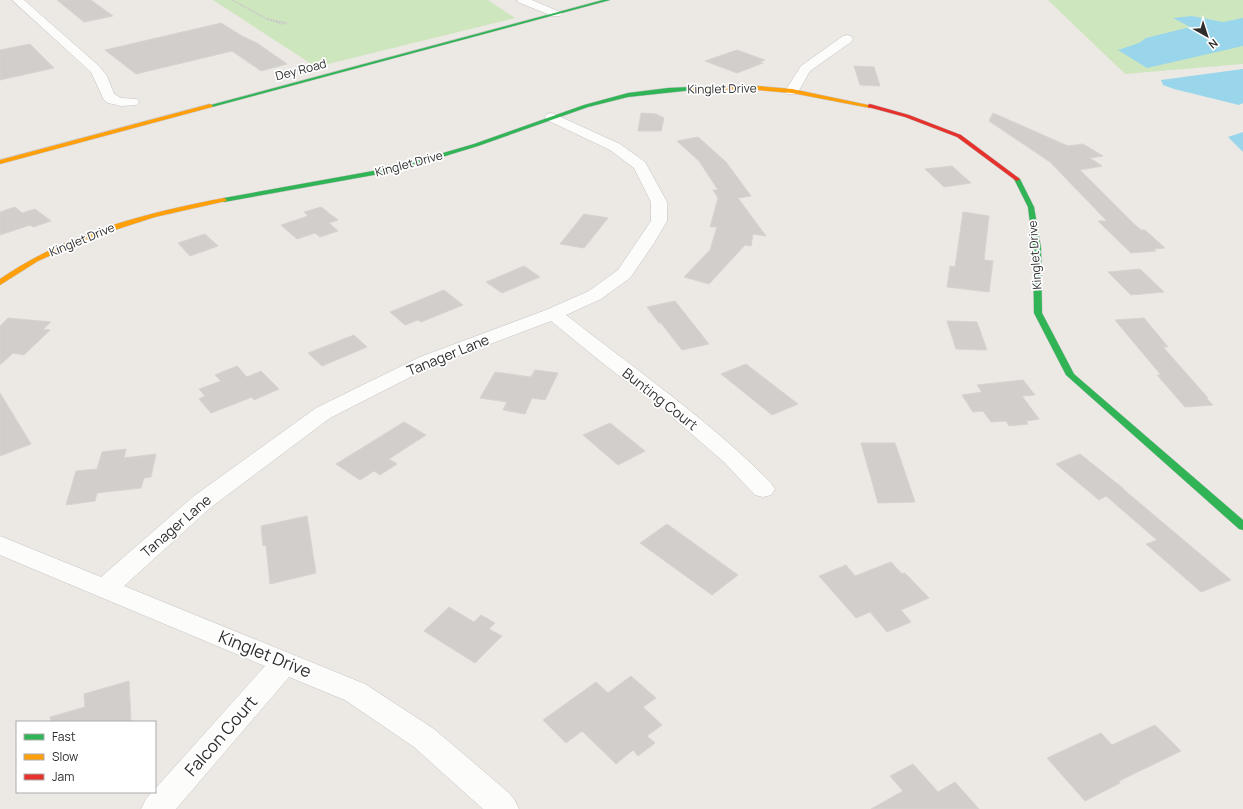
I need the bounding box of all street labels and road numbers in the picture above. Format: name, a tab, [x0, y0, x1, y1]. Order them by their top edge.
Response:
street label: Dey Road	[273, 55, 328, 84]
street label: Kinglet Drive	[687, 79, 757, 98]
street label: Kinglet Drive	[373, 146, 445, 181]
street label: Kinglet Drive	[47, 219, 117, 260]
street label: Kinglet Drive	[1024, 220, 1045, 290]
street label: Tanager Lane	[404, 329, 492, 380]
street label: Bunting Court	[619, 363, 702, 434]
street label: Tanager Lane	[137, 490, 215, 561]
street label: Kinglet Drive	[215, 625, 315, 683]
street label: Falcon Court	[179, 690, 262, 781]

